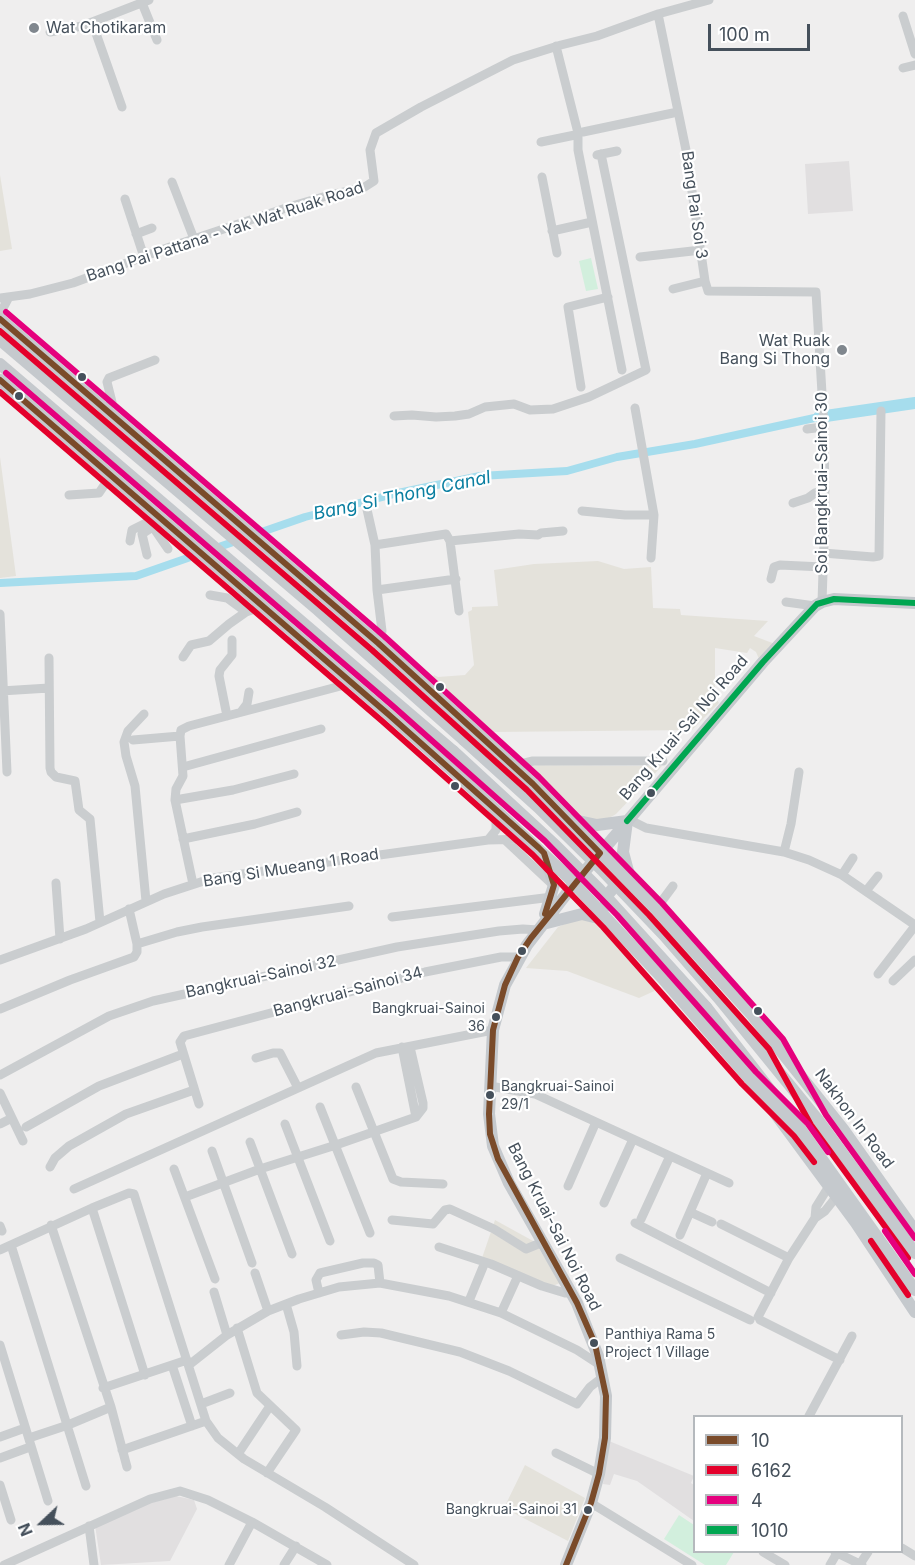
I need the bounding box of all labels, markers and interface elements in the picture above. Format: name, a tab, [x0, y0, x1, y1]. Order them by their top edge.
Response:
scale bar	[711, 12, 813, 50]
place label: Wat Chotikaram	[46, 18, 166, 38]
marker: Wat Chotikaram	[27, 21, 41, 35]
text: 100 m	[719, 24, 770, 45]
street label: Bang Pai Soi 3	[677, 150, 711, 260]
street label: Bang Pai Pattana - Yak Wat Ruak Road	[84, 178, 366, 286]
place label: Wat Ruak Bang Si Thong	[719, 331, 830, 369]
marker: Wat Ruak Bang Si Thong	[835, 343, 849, 357]
unlabelled marker	[76, 371, 88, 383]
unlabelled marker	[13, 390, 25, 402]
street label: Soi Bangkruai-Sainoi 30	[812, 392, 832, 574]
water label: Bang Si Thong Canal	[311, 467, 493, 525]
street label: Bang Kruai-Sai Noi Road	[616, 652, 752, 804]
unlabelled marker	[434, 681, 446, 693]
unlabelled marker	[449, 780, 461, 792]
unlabelled marker	[645, 787, 657, 799]
street label: Bang Si Mueang 1 Road	[202, 845, 380, 891]
unlabelled marker	[516, 945, 528, 957]
street label: Bangkruai-Sainoi 32	[184, 952, 338, 1002]
street label: Bangkruai-Sainoi 34	[271, 963, 425, 1021]
place label: Bangkruai-Sainoi 36	[372, 1001, 485, 1034]
unlabelled marker	[752, 1005, 764, 1017]
marker: Bangkruai-Sainoi 36	[490, 1011, 502, 1023]
street label: Nakhon In Road	[810, 1065, 898, 1173]
place label: Bangkruai-Sainoi 29/1	[501, 1079, 614, 1112]
marker: Bangkruai-Sainoi 29/1	[484, 1089, 496, 1101]
street label: Bang Kruai-Sai Noi Road	[503, 1140, 605, 1314]
place label: Panthiya Rama 5 Project 1 Village	[605, 1327, 715, 1360]
marker: Panthiya Rama 5 Project 1 Village	[588, 1337, 600, 1349]
legend	[693, 1415, 903, 1553]
text: 10	[751, 1430, 770, 1451]
text: 6162	[751, 1460, 792, 1481]
text: 4	[751, 1490, 763, 1511]
north arrow	[12, 1493, 72, 1553]
place label: Bangkruai-Sainoi 31	[446, 1502, 577, 1518]
marker: Bangkruai-Sainoi 31	[582, 1504, 594, 1516]
text: N	[14, 1520, 37, 1539]
text: 1010	[751, 1520, 788, 1541]

